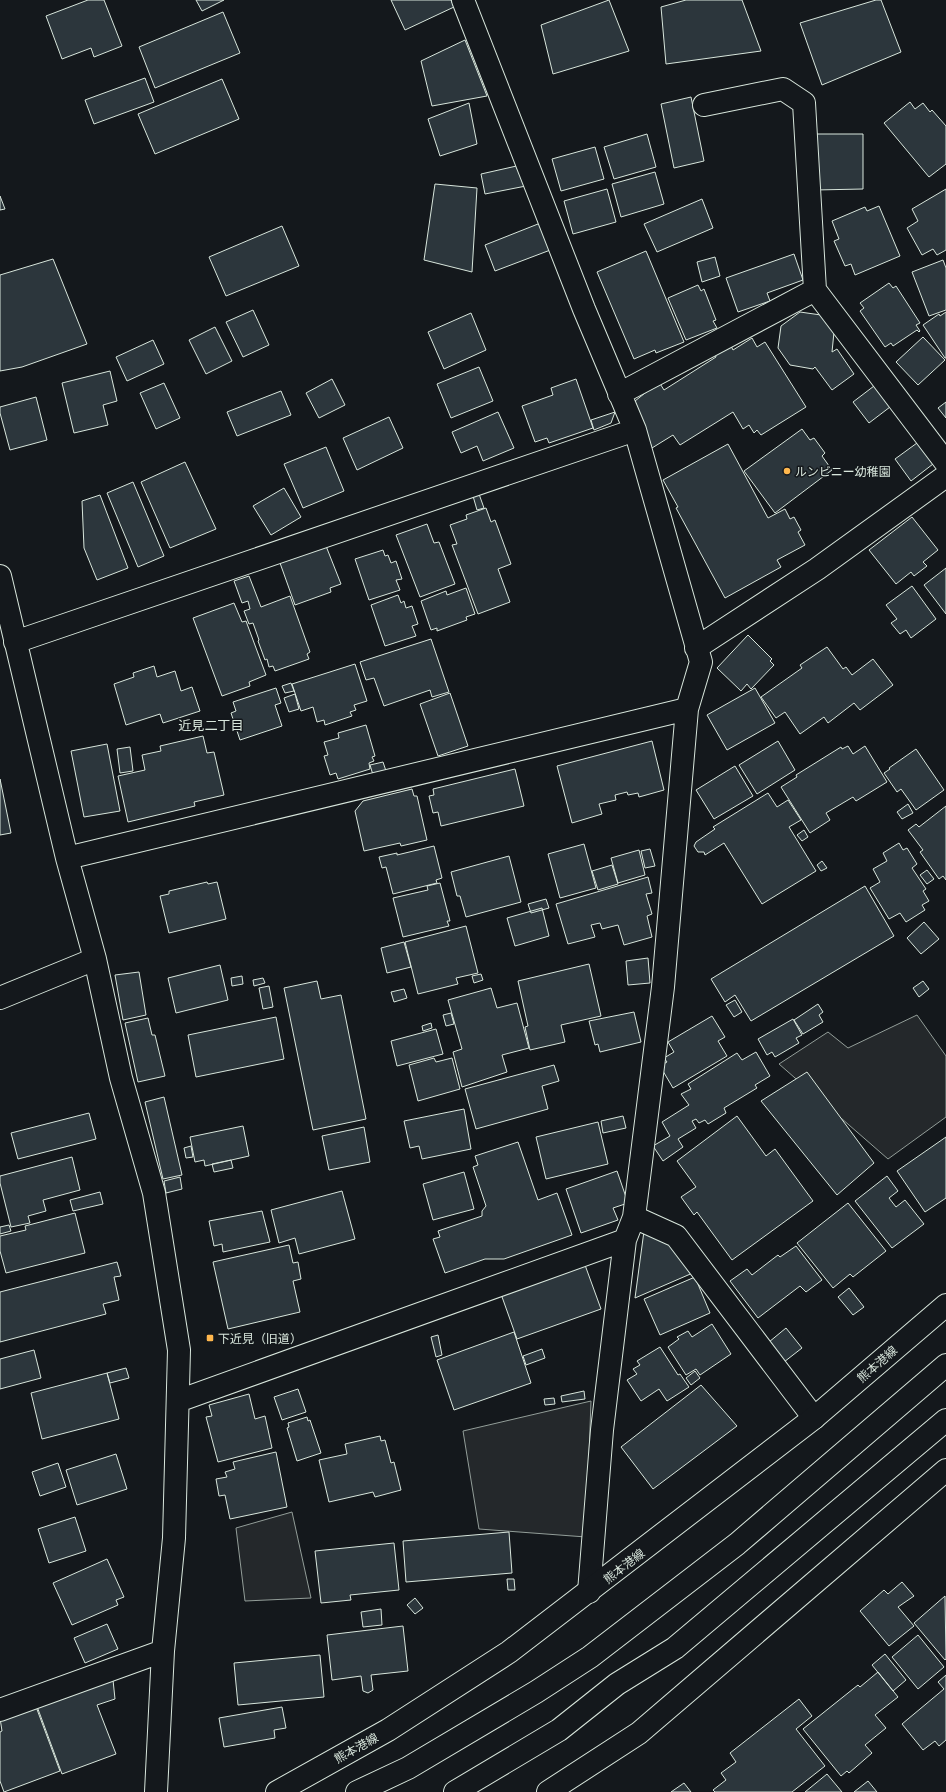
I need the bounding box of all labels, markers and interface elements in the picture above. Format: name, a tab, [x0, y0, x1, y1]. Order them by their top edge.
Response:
place label: ルンビニー幼稚園	[795, 464, 891, 479]
marker: ルンビニー幼稚園	[782, 466, 792, 476]
district label: 近見二丁目	[178, 717, 244, 734]
place label: 下近見（旧道）	[218, 1331, 302, 1346]
marker: 下近見（旧道）	[205, 1333, 215, 1343]
street label: 熊本港線	[854, 1343, 900, 1385]
street label: 熊本港線	[600, 1545, 648, 1587]
street label: 熊本港線	[331, 1730, 381, 1766]

